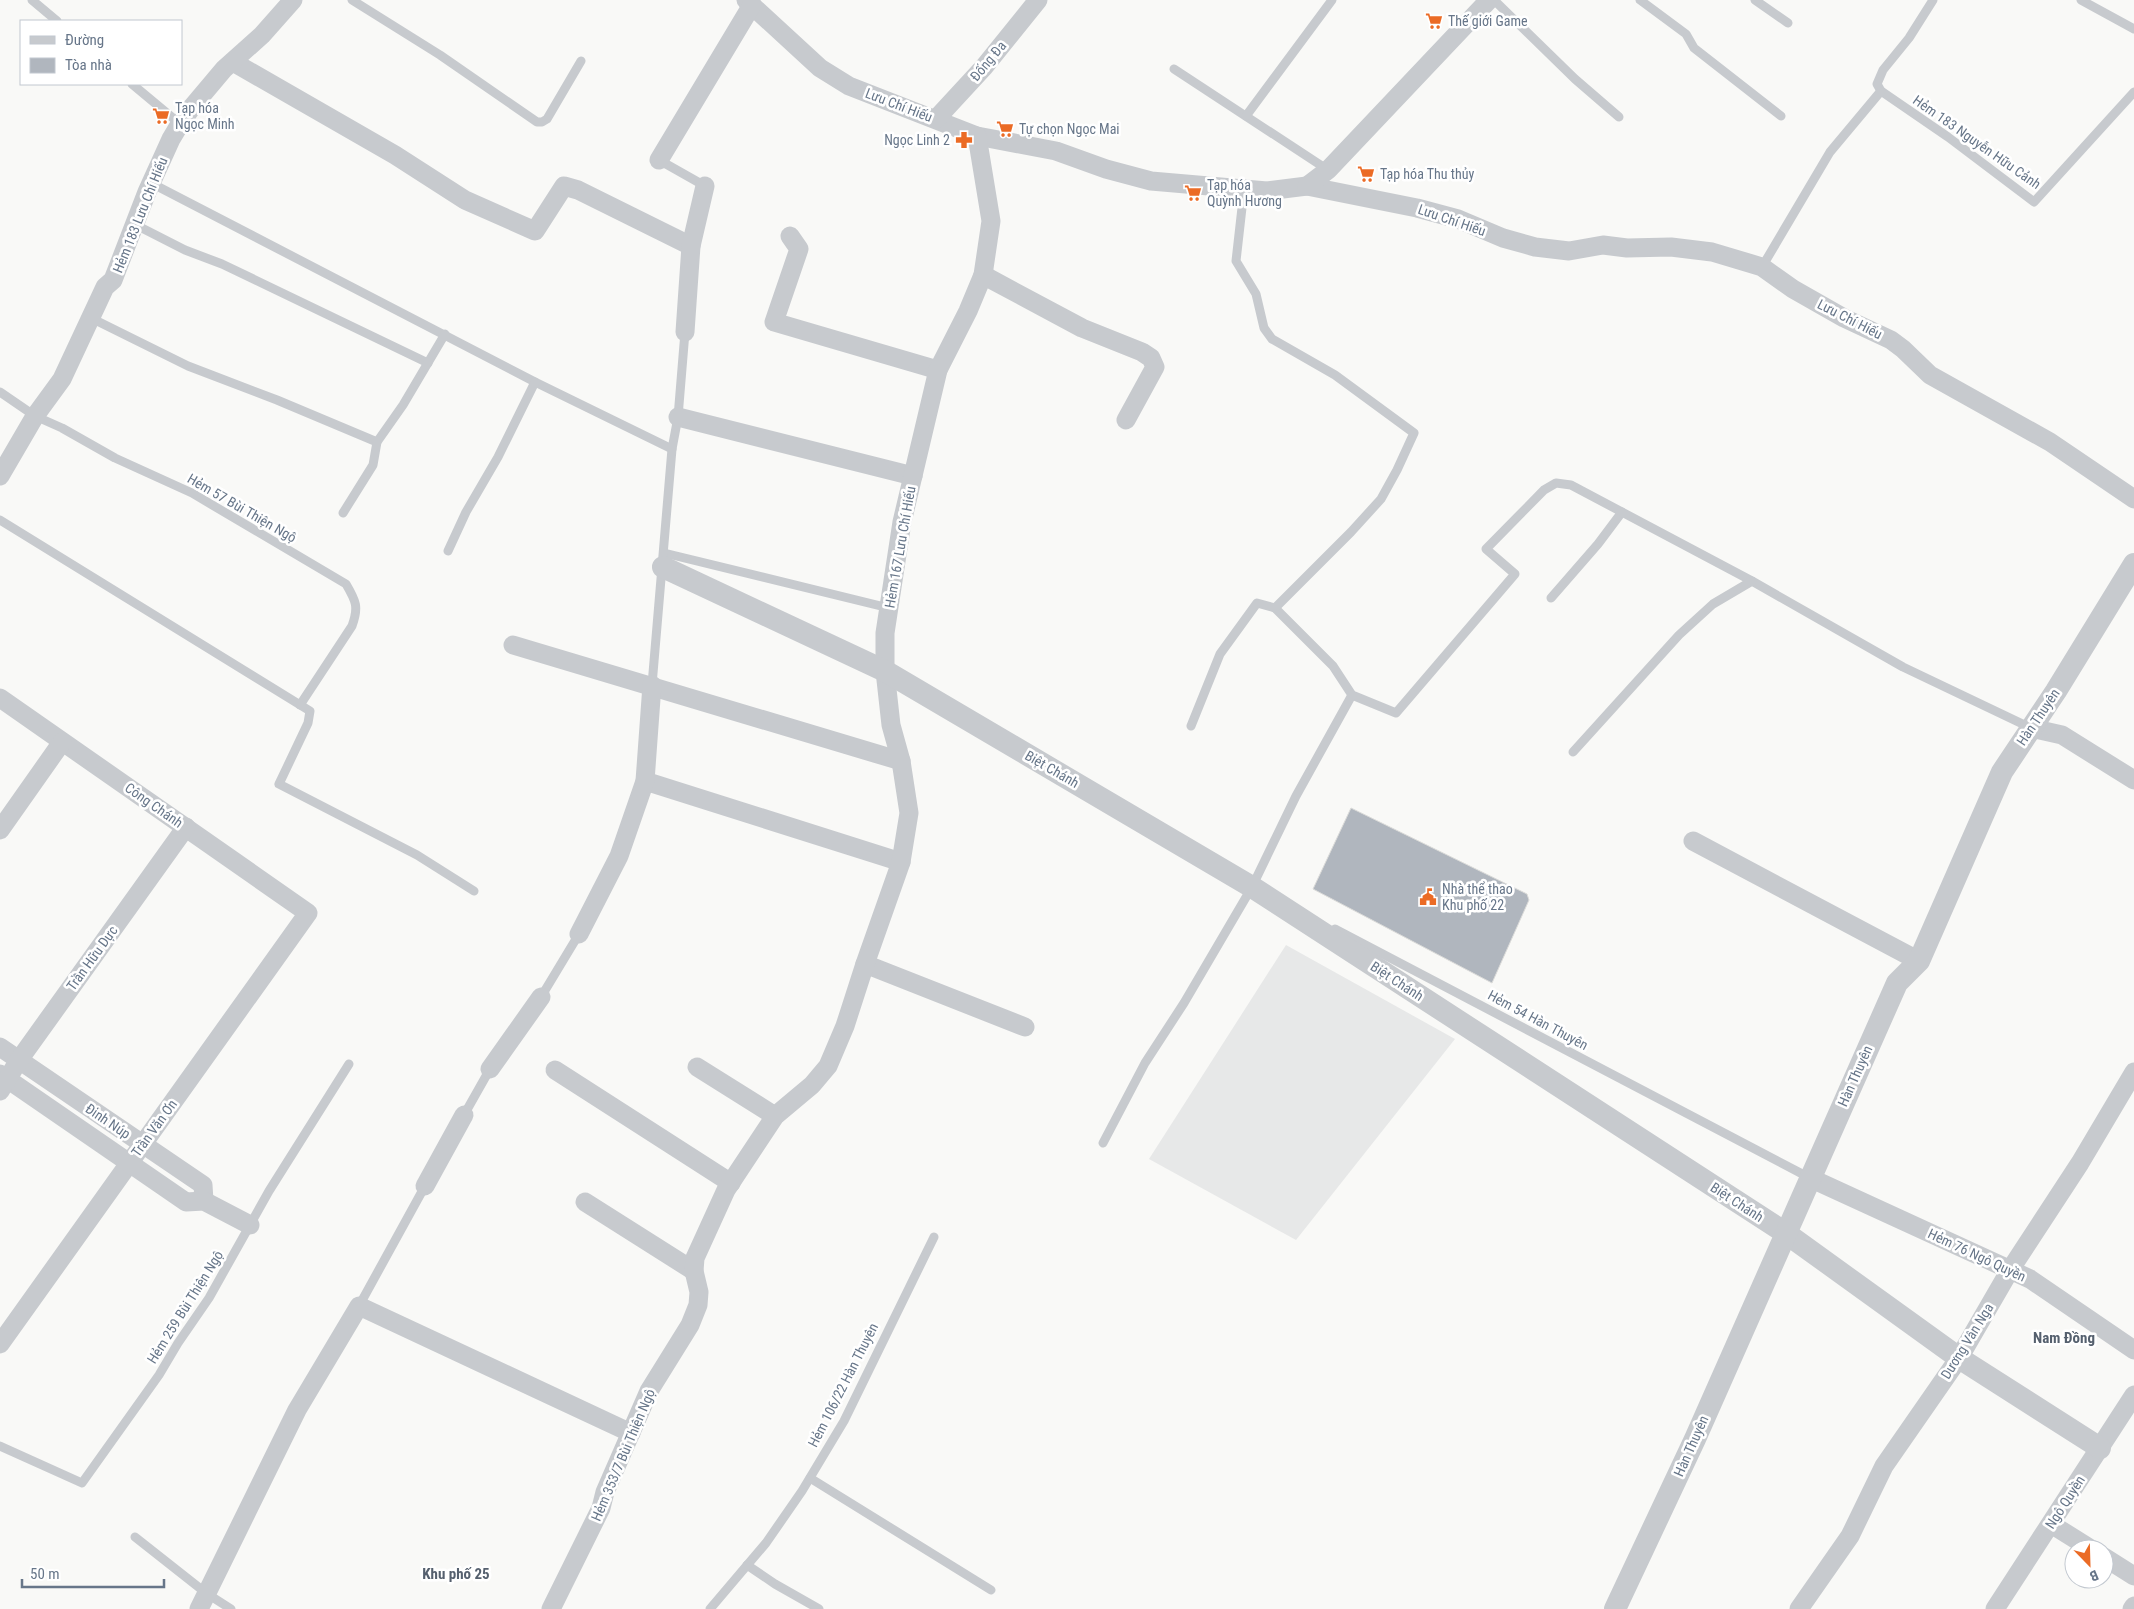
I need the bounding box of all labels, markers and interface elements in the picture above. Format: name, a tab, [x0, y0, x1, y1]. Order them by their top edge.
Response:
supermarket icon: Thế giới Game	[1424, 11, 1444, 31]
place label: Thế giới Game	[1448, 13, 1528, 29]
legend	[20, 20, 182, 85]
text: Đường	[65, 31, 104, 49]
street label: Đống Đa	[967, 38, 1009, 84]
text: Tòa nhà	[65, 56, 112, 74]
street label: Lưu Chí Hiếu	[863, 85, 935, 125]
street label: Hẻm 183 Nguyễn Hữu Cảnh	[1910, 92, 2044, 192]
place label: Tạp hóa Ngọc Minh	[175, 100, 235, 132]
supermarket icon: Tạp hóa Ngọc Minh	[151, 106, 171, 126]
supermarket icon: Tự chọn Ngọc Mai	[995, 119, 1015, 139]
place label: Tự chọn Ngọc Mai	[1019, 121, 1120, 137]
pharmacy icon: Ngọc Linh 2	[954, 130, 974, 150]
place label: Ngọc Linh 2	[884, 132, 950, 148]
street label: Hẻm 183 Lưu Chí Hiếu	[109, 155, 171, 275]
supermarket icon: Tạp hóa Thu thủy	[1356, 164, 1376, 184]
place label: Tạp hóa Thu thủy	[1380, 166, 1474, 182]
place label: Tạp hóa Quỳnh Hương	[1207, 177, 1282, 209]
supermarket icon: Tạp hóa Quỳnh Hương	[1183, 183, 1203, 203]
street label: Lưu Chí Hiếu	[1416, 201, 1488, 239]
street label: Lưu Chí Hiếu	[1815, 296, 1885, 342]
street label: Hẻm 57 Bùi Thiện Ngộ	[185, 470, 299, 546]
street label: Hẻm 167 Lưu Chí Hiếu	[881, 485, 919, 609]
street label: Hàn Thuyên	[2013, 686, 2063, 748]
street label: Biệt Chánh	[1022, 747, 1082, 791]
street label: Công Chánh	[122, 779, 186, 831]
place label: Nhà thể thao Khu phố 22	[1442, 881, 1513, 913]
public building icon: Nhà thể thao Khu phố 22	[1418, 887, 1438, 907]
street label: Trần Hữu Dực	[63, 923, 121, 993]
street label: Biệt Chánh	[1368, 958, 1426, 1004]
street label: Hẻm 54 Hàn Thuyên	[1485, 987, 1591, 1053]
street label: Hàn Thuyên	[1834, 1043, 1876, 1109]
street label: Trần Văn Ơn	[128, 1096, 180, 1160]
street label: Đinh Núp	[83, 1100, 133, 1142]
street label: Biệt Chánh	[1708, 1179, 1766, 1225]
street label: Hẻm 76 Ngô Quyền	[1926, 1225, 2028, 1285]
street label: Hẻm 259 Bùi Thiện Ngộ	[144, 1248, 226, 1366]
street label: Dương Vân Nga	[1937, 1300, 1997, 1382]
street label: Hẻm 106/22 Hàn Thuyên	[805, 1320, 881, 1450]
district label: Nam Đồng	[2033, 1329, 2095, 1347]
street label: Hẻm 353/7 Bùi Thiện Ngộ	[588, 1386, 658, 1524]
street label: Hàn Thuyên	[1670, 1413, 1712, 1479]
street label: Ngô Quyền	[2042, 1472, 2088, 1532]
north arrow	[2064, 1539, 2114, 1589]
scale bar	[22, 1556, 165, 1588]
text: 50 m	[30, 1565, 60, 1583]
district label: Khu phố 25	[422, 1565, 490, 1583]
text: B	[2087, 1567, 2101, 1585]

